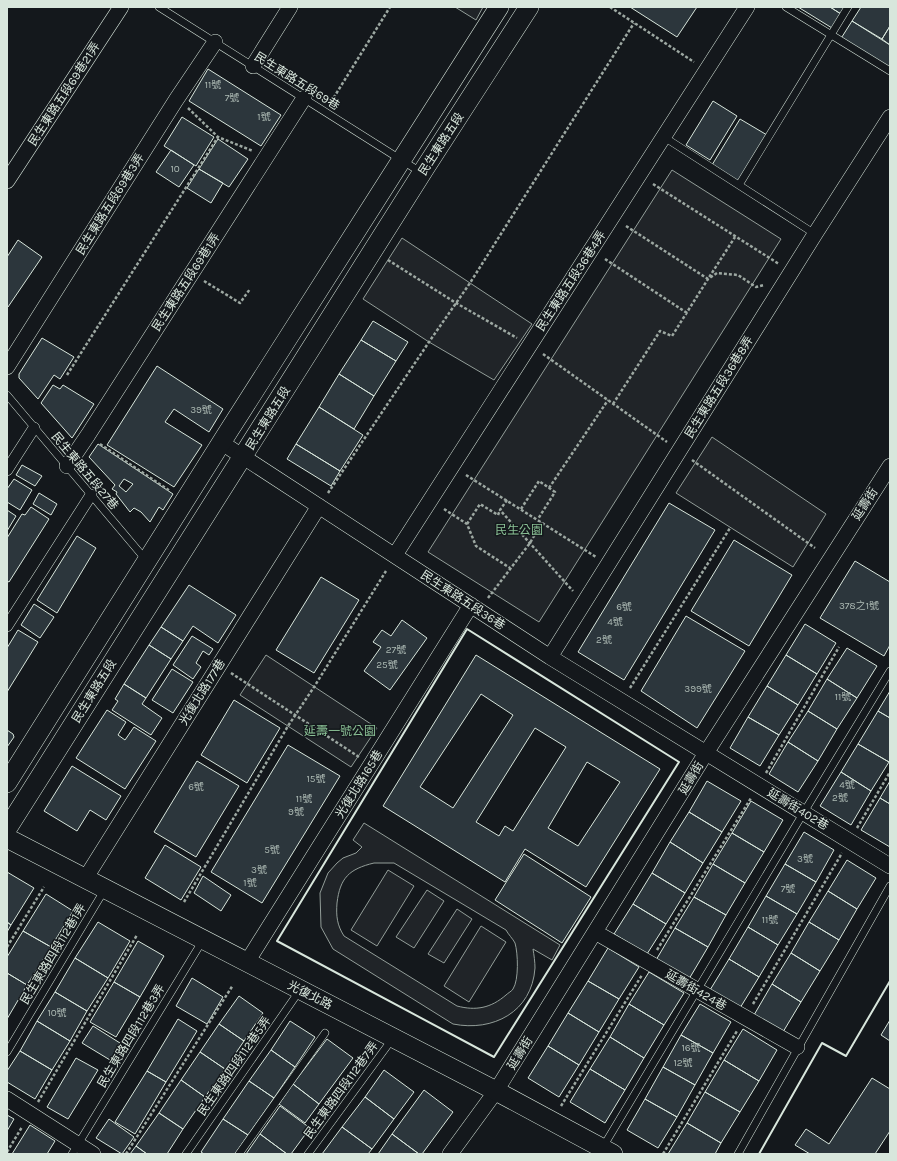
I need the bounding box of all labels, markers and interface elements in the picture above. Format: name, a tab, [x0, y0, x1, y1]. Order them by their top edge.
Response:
street label: 民生東路五段69巷21弄	[25, 40, 103, 148]
street label: 民生東路五段69巷	[252, 49, 342, 113]
house number: 11號	[205, 79, 221, 91]
house number: 7號	[225, 92, 239, 104]
street label: 民生東路五段	[416, 110, 466, 178]
house number: 1號	[257, 111, 271, 123]
street label: 民生東路五段69巷3弄	[73, 151, 147, 257]
house number: 10	[170, 163, 180, 175]
street label: 民生東路五段36巷4弄	[533, 228, 609, 334]
street label: 民生東路五段69巷1弄	[149, 230, 223, 334]
street label: 民生東路五段36巷8弄	[682, 334, 756, 440]
street label: 民生東路五段	[243, 384, 293, 452]
house number: 39號	[190, 404, 212, 416]
street label: 民生東路五段27巷	[49, 430, 121, 512]
street label: 延壽街	[849, 485, 881, 523]
park label: 民生公園	[495, 523, 543, 537]
street label: 民生東路五段36巷	[418, 567, 508, 633]
house number: 378之1號	[839, 600, 879, 612]
house number: 6號	[616, 601, 632, 613]
house number: 4號	[607, 616, 623, 628]
house number: 2號	[596, 634, 612, 646]
house number: 27號	[386, 644, 406, 656]
street label: 光復北路177巷	[176, 656, 228, 728]
street label: 民生東路五段	[69, 657, 119, 725]
house number: 25號	[376, 659, 398, 671]
house number: 399號	[684, 683, 712, 695]
house number: 11號	[835, 691, 851, 703]
park label: 延壽一號公園	[304, 724, 376, 738]
street label: 光復北路165巷	[332, 747, 386, 821]
street label: 延壽街	[676, 759, 706, 797]
house number: 15號	[307, 773, 325, 785]
house number: 4號	[839, 779, 855, 791]
house number: 6號	[188, 781, 204, 793]
street label: 延壽街402巷	[765, 785, 831, 833]
house number: 2號	[832, 792, 848, 804]
house number: 11號	[296, 793, 312, 805]
house number: 9號	[288, 806, 304, 818]
house number: 5號	[264, 844, 280, 856]
house number: 3號	[797, 853, 813, 865]
house number: 3號	[251, 864, 267, 876]
house number: 1號	[243, 877, 257, 889]
house number: 7號	[781, 883, 795, 895]
street label: 民生東路四段112巷1弄	[17, 901, 89, 1007]
house number: 11號	[762, 914, 778, 926]
street label: 延壽街424巷	[663, 967, 729, 1013]
street label: 光復北路	[285, 978, 335, 1012]
street label: 民生東路四段112巷3弄	[95, 982, 167, 1090]
house number: 10號	[47, 1007, 67, 1019]
street label: 民生東路四段112巷5弄	[195, 1014, 273, 1118]
street label: 延壽街	[505, 1034, 535, 1072]
street label: 民生東路四段112巷7弄	[301, 1039, 381, 1141]
house number: 16號	[681, 1042, 701, 1054]
house number: 12號	[673, 1057, 693, 1069]

